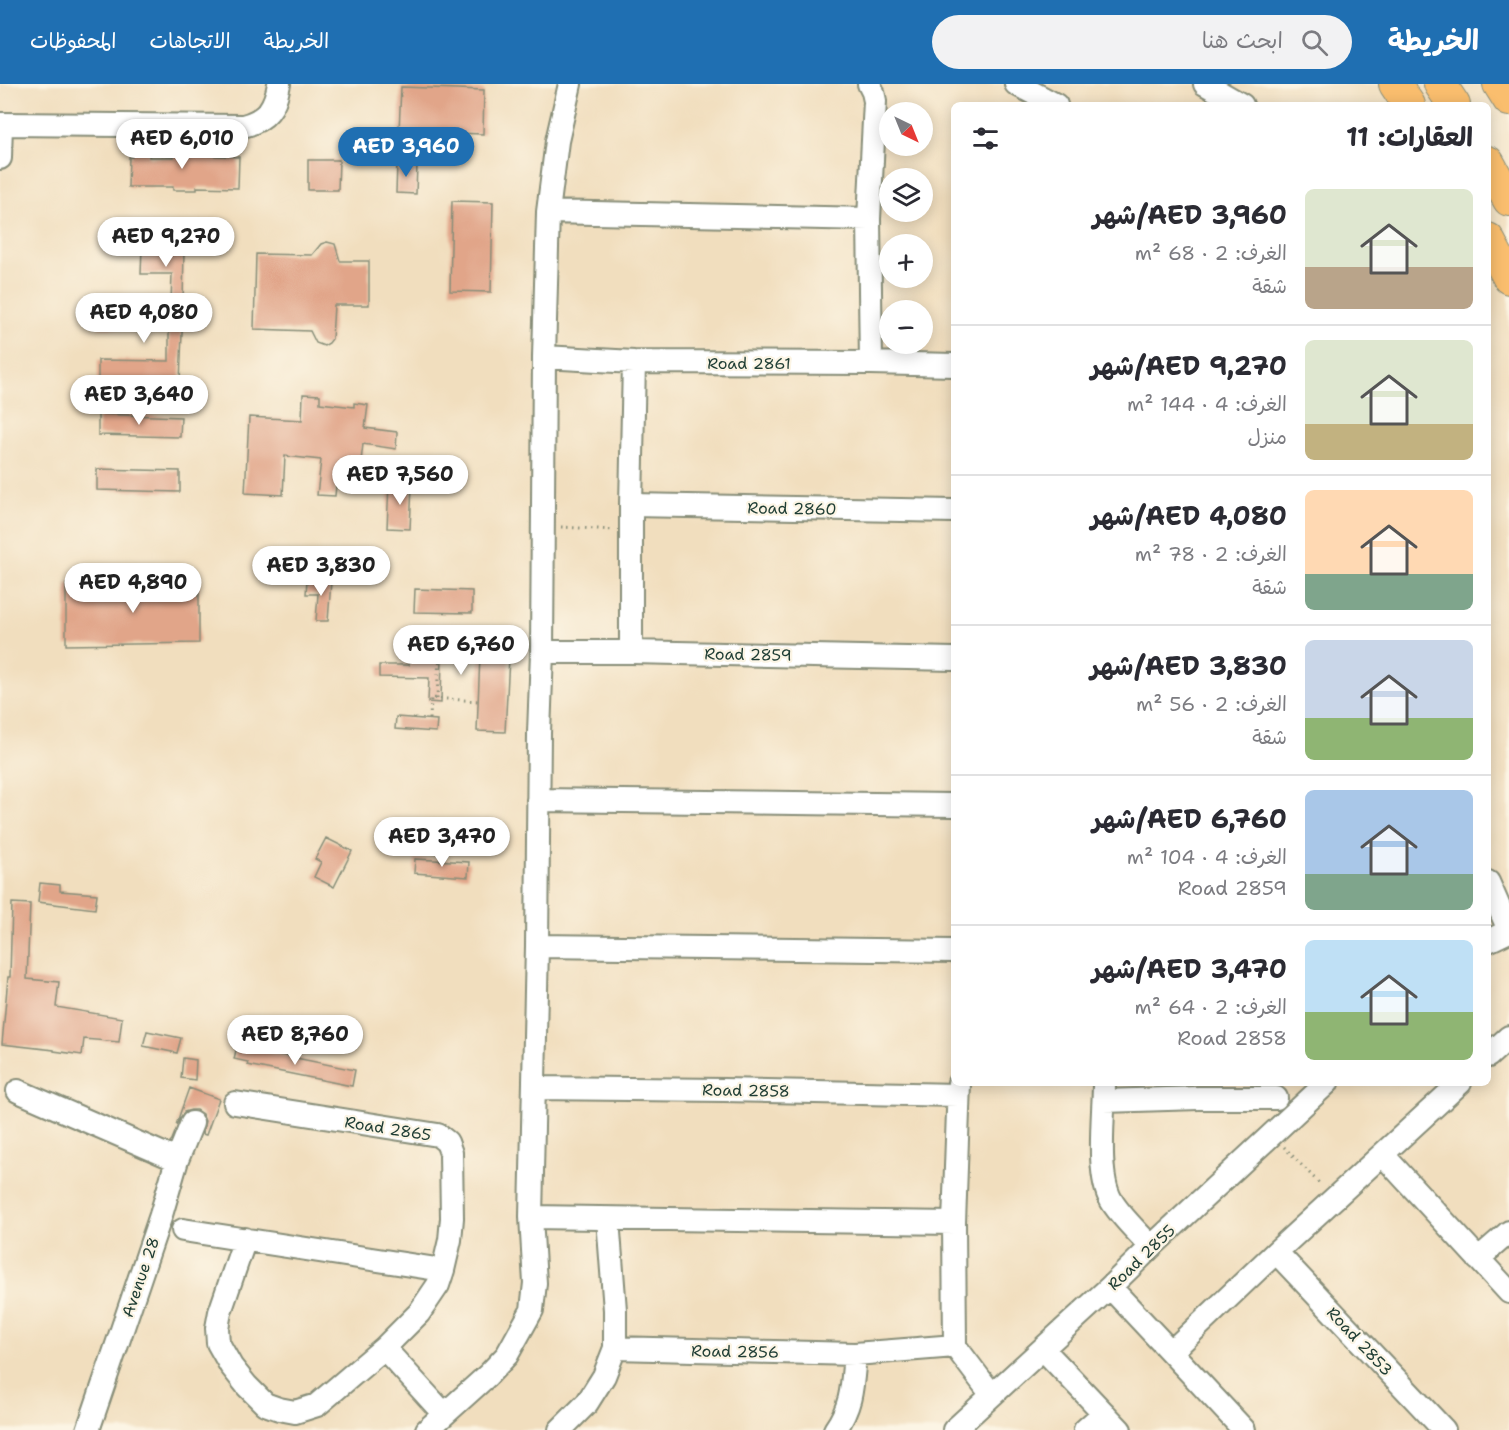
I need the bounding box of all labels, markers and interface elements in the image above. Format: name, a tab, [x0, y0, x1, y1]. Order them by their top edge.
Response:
search box	[932, 15, 1352, 69]
text: الخريطة	[1388, 21, 1479, 59]
text: ابحث هنا	[1202, 26, 1283, 55]
icon: search	[1298, 26, 1331, 59]
text: المحفوظات	[30, 27, 116, 55]
text: الاتجاهات	[149, 27, 231, 55]
text: الخريطة	[264, 27, 329, 55]
north arrow	[879, 102, 933, 156]
map controls	[879, 102, 933, 354]
pin: AED 6,010	[113, 119, 251, 170]
text: العقارات: 11	[1346, 119, 1473, 154]
icon: filters	[969, 122, 1002, 155]
text: AED 6,010	[130, 125, 234, 151]
pin: AED 3,960	[337, 127, 475, 178]
text: AED 3,960	[352, 133, 460, 159]
button: layers	[879, 168, 933, 222]
text: AED 3,960/شهر	[1093, 197, 1287, 232]
icon: home	[1353, 213, 1425, 285]
pin: AED 9,270	[97, 217, 235, 268]
text: AED 9,270	[111, 223, 221, 249]
button: +	[879, 234, 933, 288]
text: الغرف: 2 · 68 m²	[1135, 240, 1287, 266]
text: شقة	[1252, 273, 1287, 299]
pin: AED 4,080	[75, 293, 213, 344]
text: AED 4,080	[89, 299, 199, 325]
button: −	[879, 300, 933, 354]
text: AED 9,270/شهر	[1091, 348, 1287, 383]
street label: Road 2861	[707, 353, 791, 374]
icon: home	[1353, 364, 1425, 436]
pin: AED 3,640	[70, 375, 208, 426]
text: AED 3,640	[84, 381, 194, 407]
text: الغرف: 4 · 144 m²	[1127, 391, 1287, 417]
text: منزل	[1248, 424, 1287, 450]
pin: AED 7,560	[331, 455, 469, 506]
text: AED 7,560	[346, 461, 454, 487]
street label: Road 2860	[747, 497, 837, 520]
text: AED 4,080/شهر	[1091, 498, 1287, 533]
icon: home	[1353, 514, 1425, 586]
text: الغرف: 2 · 78 m²	[1135, 541, 1287, 567]
pin: AED 3,830	[252, 546, 390, 597]
text: AED 3,830	[266, 552, 376, 578]
pin: AED 4,890	[64, 563, 202, 614]
text: AED 4,890	[78, 569, 188, 595]
text: شقة	[1252, 574, 1287, 600]
pin: AED 6,760	[392, 625, 530, 676]
text: AED 6,760	[407, 631, 515, 657]
street label: Road 2859	[704, 643, 792, 666]
text: AED 3,830/شهر	[1090, 648, 1287, 683]
icon: home	[1353, 664, 1425, 736]
text: الغرف: 2 · 56 m²	[1136, 691, 1287, 717]
text: شقة	[1252, 724, 1287, 750]
text: AED 6,760/شهر	[1092, 801, 1287, 836]
icon: home	[1353, 814, 1425, 886]
pin: AED 3,470	[373, 817, 511, 868]
text: AED 3,470	[388, 823, 496, 849]
text: الغرف: 4 · 104 m²	[1127, 844, 1287, 870]
text: Road 2859	[1178, 875, 1287, 901]
text: AED 3,470/شهر	[1092, 951, 1287, 986]
icon: home	[1353, 964, 1425, 1036]
text: الغرف: 2 · 64 m²	[1135, 994, 1287, 1020]
pin: AED 8,760	[226, 1015, 364, 1066]
text: AED 8,760	[241, 1021, 349, 1047]
text: Road 2858	[1177, 1025, 1287, 1051]
street label: Road 2858	[702, 1079, 790, 1102]
street label: Road 2865	[343, 1111, 433, 1146]
street label: Road 2855	[1103, 1220, 1180, 1295]
street label: Avenue 28	[117, 1234, 164, 1320]
street label: Road 2853	[1322, 1302, 1397, 1380]
street label: Road 2856	[691, 1340, 779, 1363]

